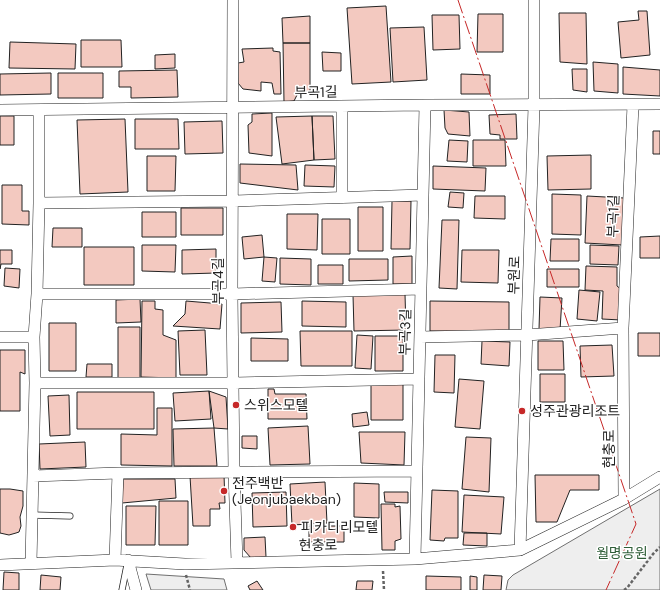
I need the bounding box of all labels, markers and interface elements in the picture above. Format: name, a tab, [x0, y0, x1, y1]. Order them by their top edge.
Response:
street label: 부곡1길	[294, 83, 338, 101]
street label: 부곡1길	[603, 194, 623, 238]
street label: 부원로	[504, 255, 524, 295]
street label: 부곡4길	[209, 257, 227, 305]
street label: 부곡3길	[396, 308, 414, 356]
place label: 스위스모텔	[244, 396, 308, 414]
marker: 스위스모텔	[231, 400, 241, 410]
place label: 성주관광리조트	[530, 402, 620, 420]
marker: 성주관광리조트	[517, 406, 527, 416]
street label: 현충로	[600, 430, 618, 468]
place label: 전주백반 (Jeonjubaekban)	[232, 474, 341, 508]
marker: 전주백반 (Jeonjubaekban)	[219, 486, 229, 496]
place label: 피카디리모텔	[301, 518, 378, 536]
marker: 피카디리모텔	[288, 522, 298, 532]
street label: 현충로	[299, 536, 338, 554]
park label: 월명공원	[596, 544, 648, 562]

